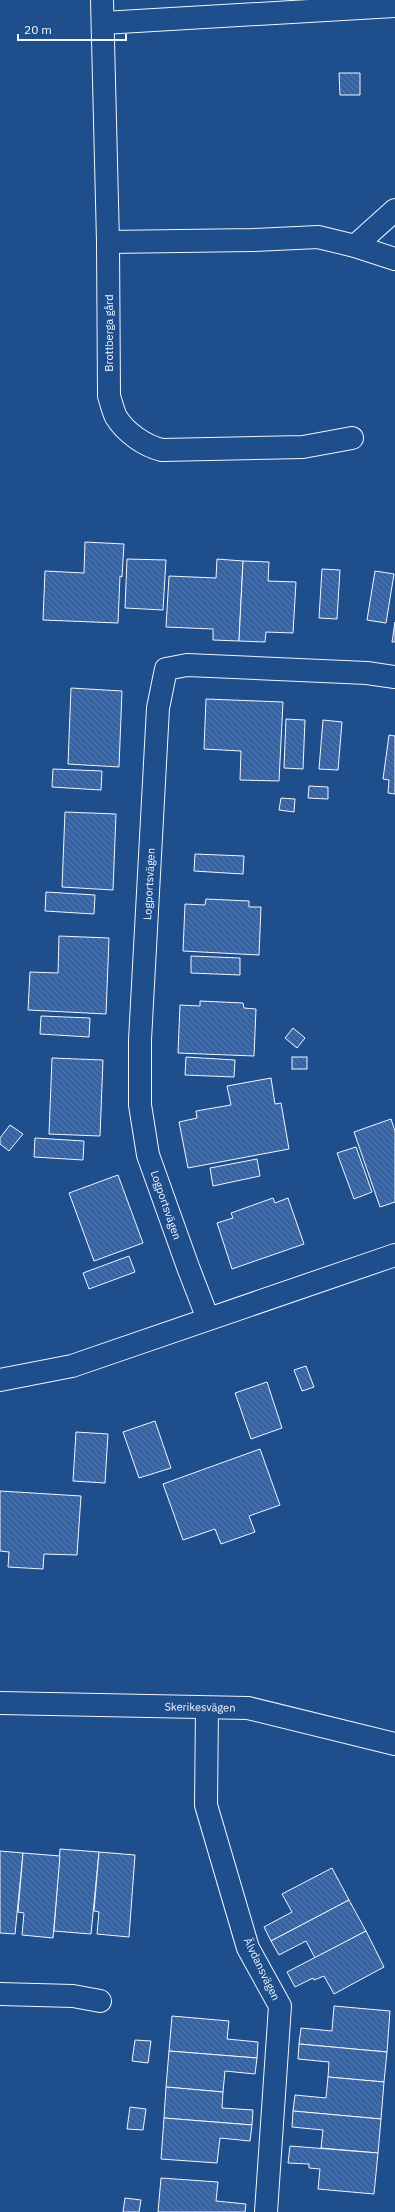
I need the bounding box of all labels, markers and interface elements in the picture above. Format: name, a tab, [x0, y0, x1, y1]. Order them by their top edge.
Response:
scale bar	[18, 16, 126, 42]
text: 20 m	[24, 22, 52, 37]
street label: Brottberga gård	[102, 294, 116, 372]
street label: Logportsvägen	[140, 848, 158, 920]
street label: Logportsvägen	[148, 1169, 184, 1241]
street label: Skerikesvägen	[164, 1699, 236, 1715]
street label: Älvdansvägen	[241, 1935, 283, 2003]

